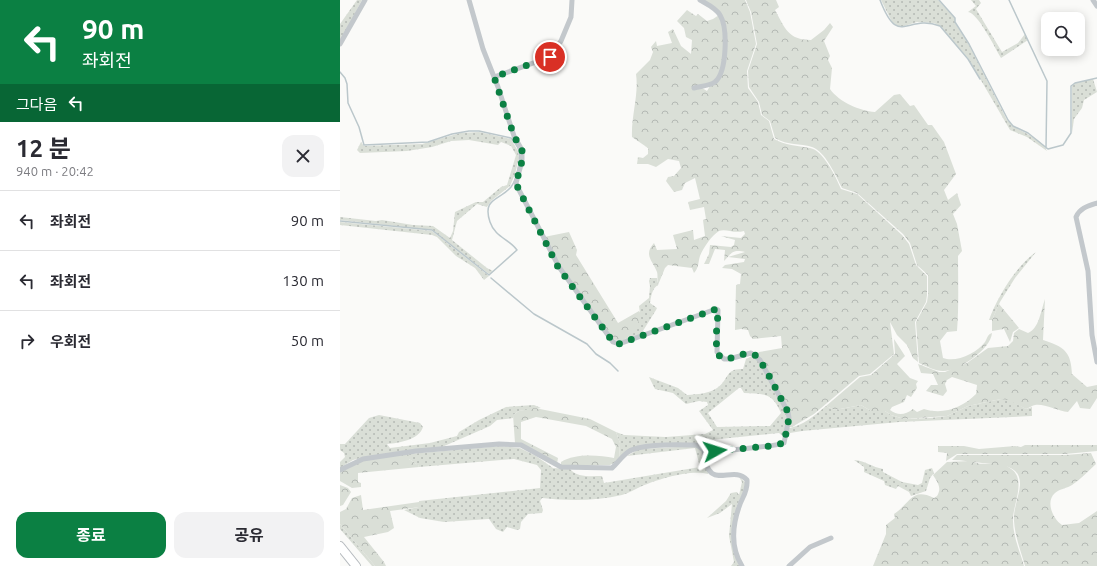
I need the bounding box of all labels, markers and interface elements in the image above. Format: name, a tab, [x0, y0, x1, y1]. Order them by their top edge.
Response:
map controls	[1041, 12, 1085, 56]
button: search	[1041, 12, 1085, 56]
text: 90 m	[82, 13, 144, 44]
icon: left	[16, 16, 68, 68]
pin	[533, 40, 567, 74]
icon: arrive	[539, 46, 561, 68]
text: 좌회전	[82, 50, 132, 70]
icon: left	[65, 92, 87, 114]
text: 그다음	[16, 96, 57, 113]
text: 12 분	[16, 135, 71, 162]
button: close	[282, 135, 324, 177]
text: 940 m · 20:42	[16, 164, 94, 178]
icon: left	[16, 210, 38, 232]
text: 90 m	[291, 212, 324, 229]
text: 좌회전	[50, 213, 91, 230]
icon: left	[16, 270, 38, 292]
text: 130 m	[282, 272, 324, 289]
text: 좌회전	[50, 273, 91, 290]
icon: right	[16, 330, 38, 352]
text: 50 m	[291, 332, 324, 349]
text: 우회전	[50, 333, 91, 350]
position arrow	[694, 430, 736, 472]
button: 종료	[16, 512, 166, 558]
button: 공유	[174, 512, 324, 558]

